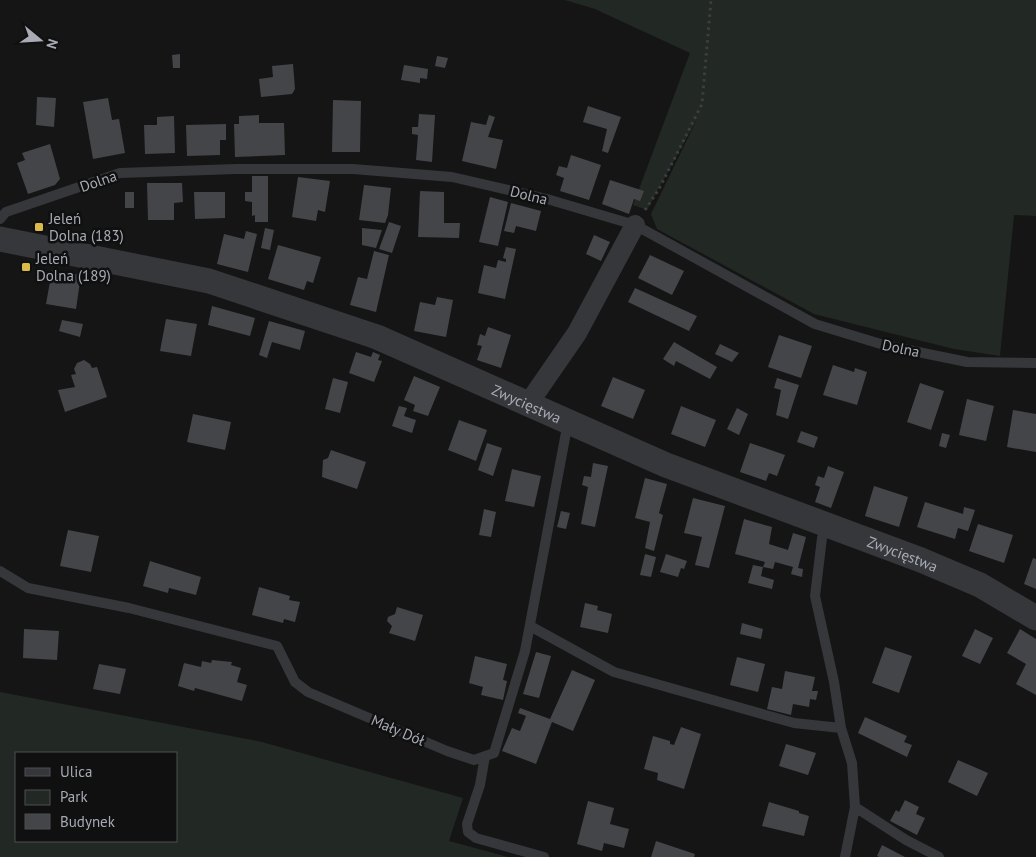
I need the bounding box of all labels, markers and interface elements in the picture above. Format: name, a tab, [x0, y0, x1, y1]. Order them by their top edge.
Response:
north arrow	[15, 15, 65, 65]
text: N	[42, 37, 62, 51]
street label: Dolna	[77, 166, 119, 196]
street label: Dolna	[508, 181, 550, 209]
place label: Jeleń Dolna (183)	[48, 209, 124, 245]
marker: Jeleń Dolna (183)	[33, 221, 45, 233]
place label: Jeleń Dolna (189)	[35, 249, 111, 285]
marker: Jeleń Dolna (189)	[20, 261, 32, 273]
street label: Dolna	[880, 335, 922, 361]
street label: Zwycięstwa	[489, 380, 564, 427]
street label: Zwycięstwa	[865, 531, 941, 576]
street label: Mały Dół	[368, 710, 428, 750]
legend	[15, 752, 178, 842]
text: Ulica	[60, 762, 92, 781]
text: Park	[60, 787, 88, 806]
text: Budynek	[60, 812, 116, 831]

